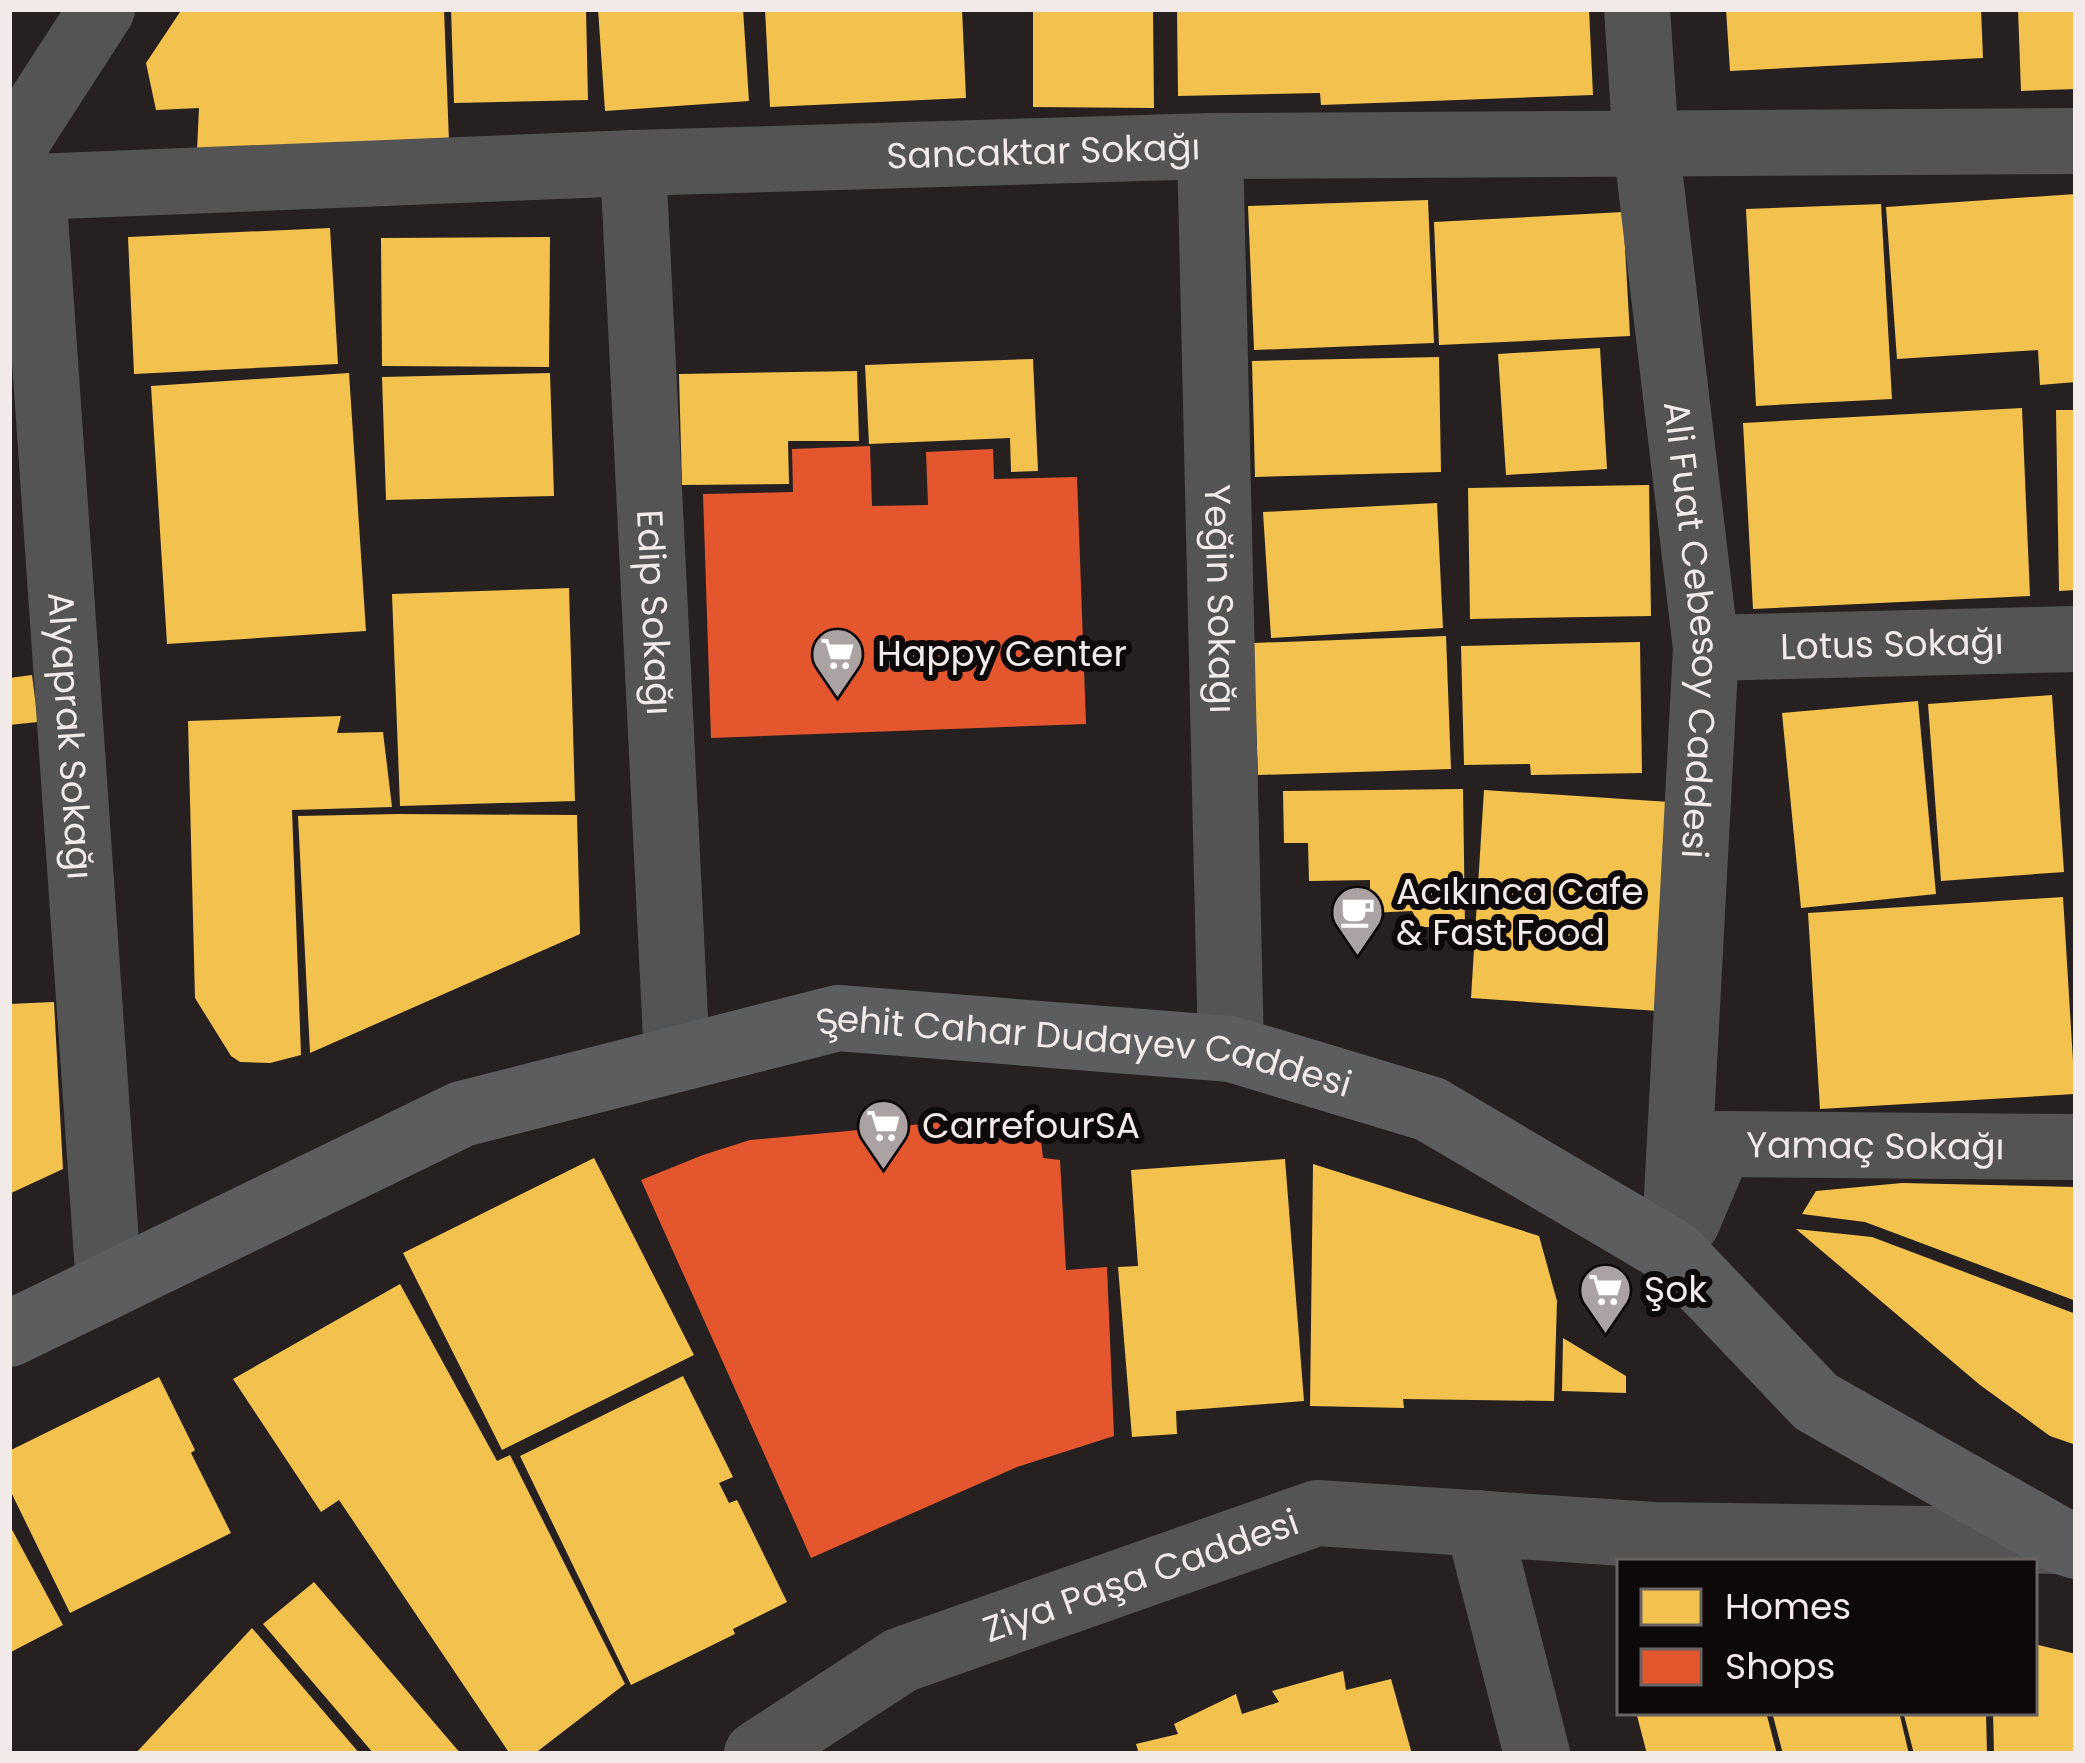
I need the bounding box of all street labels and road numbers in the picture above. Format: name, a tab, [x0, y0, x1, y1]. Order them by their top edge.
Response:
street label: Sancaktar Sokağı	[886, 121, 1201, 182]
street label: Ali Fuat Cebesoy Caddesi	[1651, 398, 1732, 860]
street label: Yeğin Sokağı	[1192, 484, 1248, 714]
street label: Edip Sokağı	[624, 508, 685, 717]
street label: Alyaprak Sokağı	[35, 590, 106, 881]
street label: Lotus Sokağı	[1780, 616, 2004, 672]
street label: Şehit Cahar Dudayev Caddesi	[810, 993, 1358, 1110]
street label: Yamaç Sokağı	[1746, 1119, 2005, 1172]
street label: Ziya Paşa Caddesi	[976, 1497, 1305, 1655]

